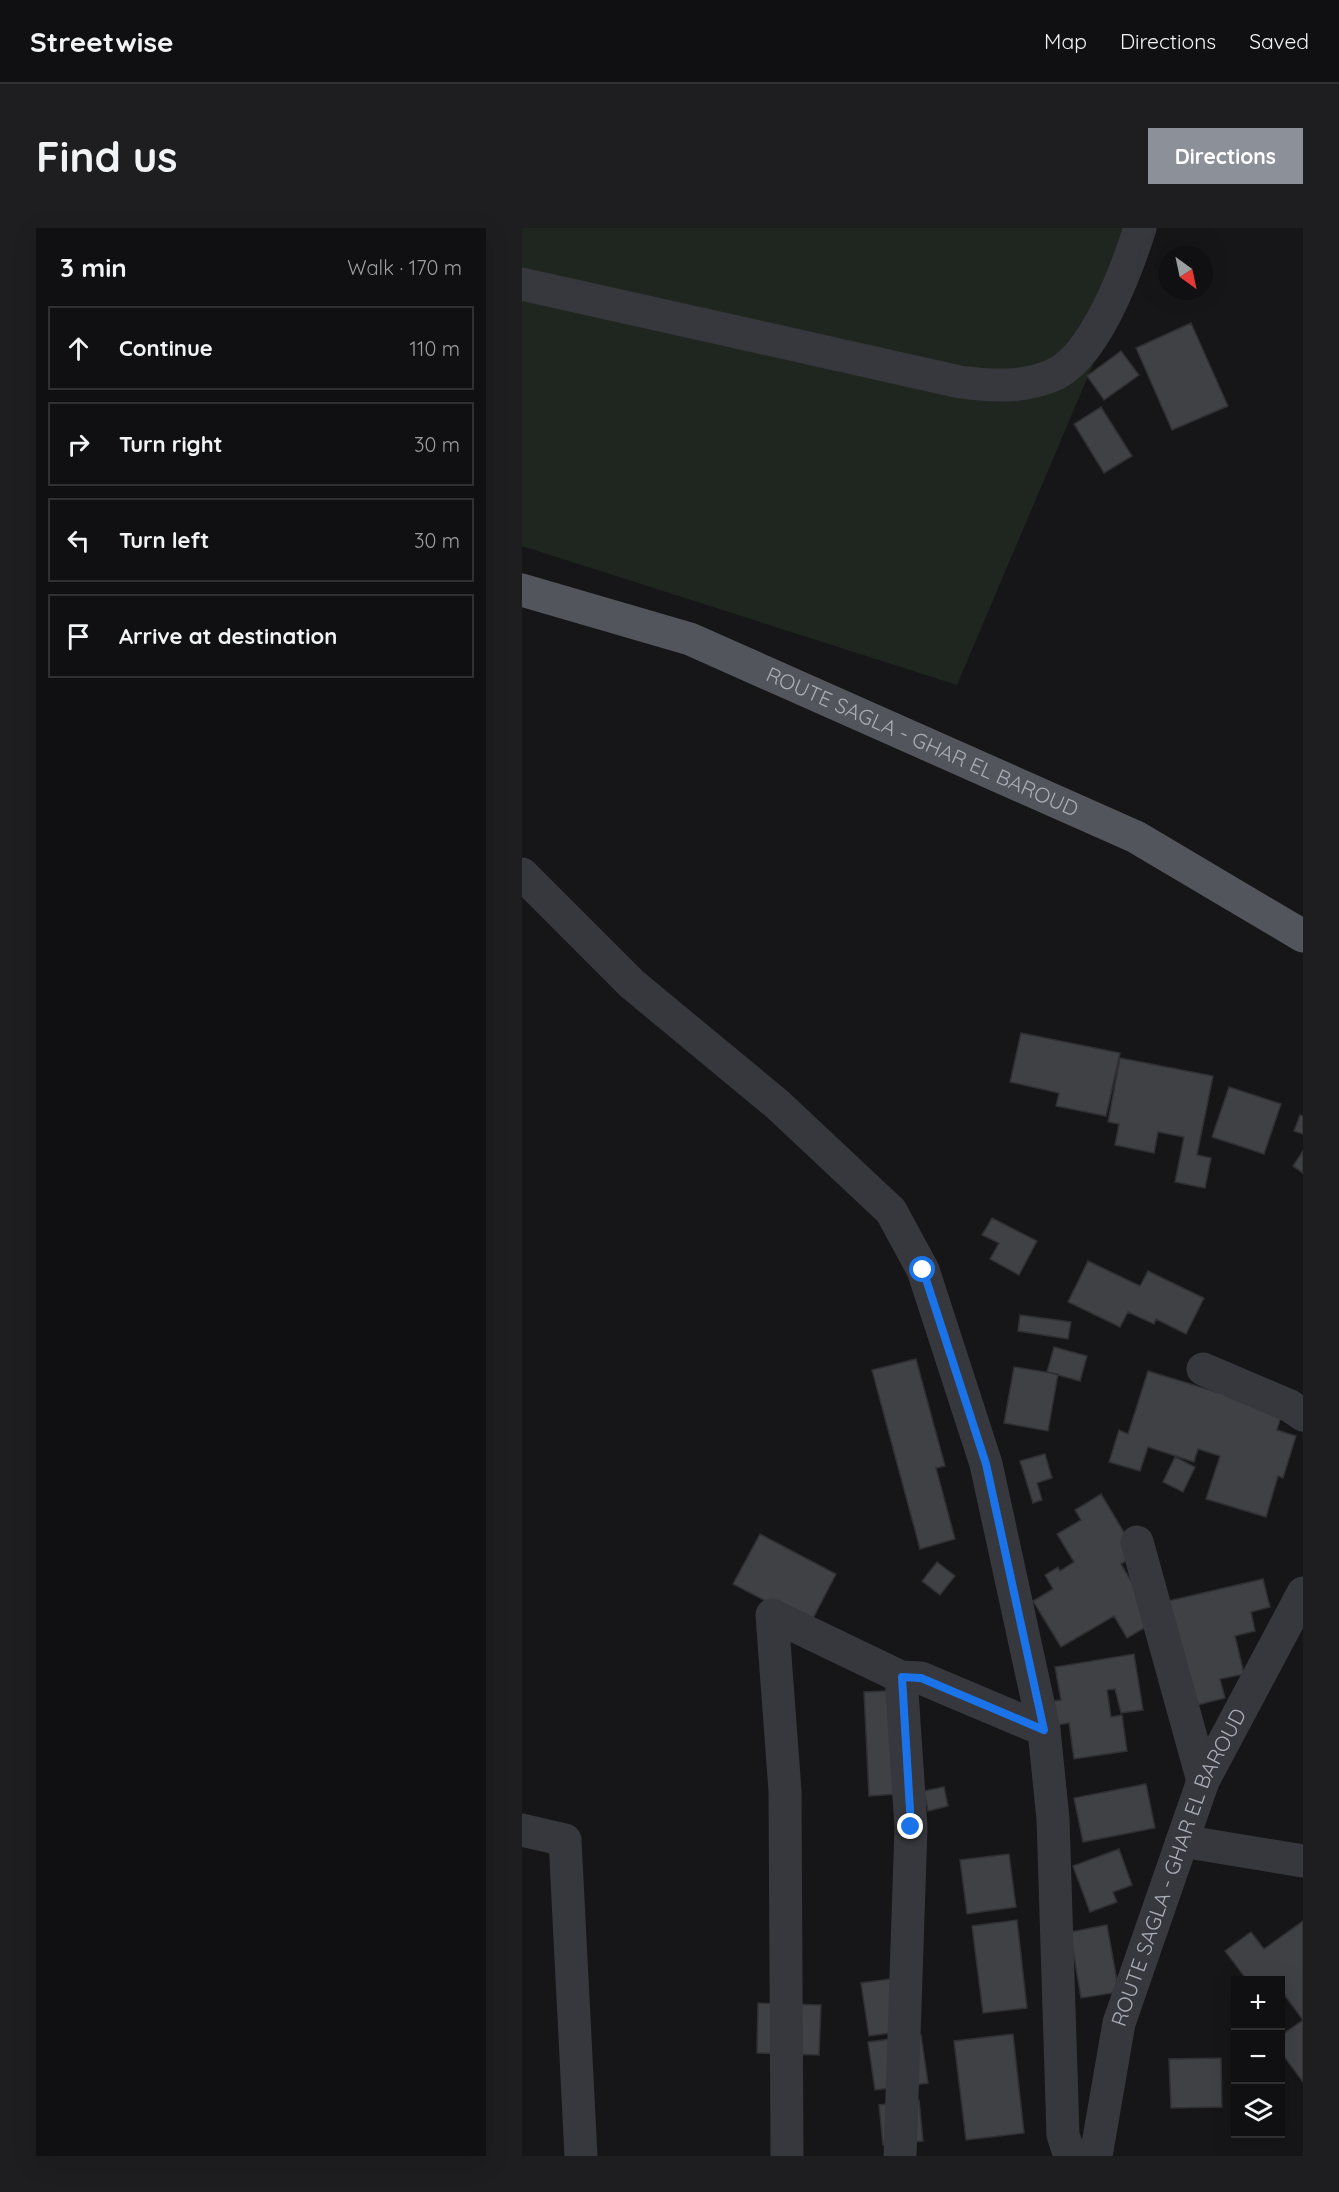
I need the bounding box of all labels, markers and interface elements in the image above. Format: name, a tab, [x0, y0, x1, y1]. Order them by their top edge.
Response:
text: Streetwise	[30, 24, 173, 59]
text: Map	[1044, 28, 1087, 54]
text: Directions	[1120, 28, 1216, 54]
text: Saved	[1249, 28, 1309, 54]
button: Directions	[1148, 128, 1303, 184]
text: Find us	[36, 130, 178, 183]
north arrow	[1159, 246, 1213, 300]
text: 3 min	[60, 251, 127, 284]
text: Walk · 170 m	[347, 255, 462, 280]
icon: ahead	[62, 332, 95, 365]
text: Continue	[119, 334, 213, 362]
text: 110 m	[410, 336, 460, 361]
icon: right	[62, 428, 95, 461]
text: Turn right	[119, 430, 223, 458]
text: 30 m	[414, 432, 460, 457]
icon: left	[62, 524, 95, 557]
text: Turn left	[119, 526, 209, 554]
text: 30 m	[414, 528, 460, 553]
icon: arrive	[62, 620, 95, 653]
text: Arrive at destination	[119, 622, 337, 650]
street label: ROUTE SAGLA - GHAR EL BAROUD	[762, 660, 1083, 822]
route start	[909, 1256, 935, 1282]
street label: ROUTE SAGLA - GHAR EL BAROUD	[1105, 1703, 1251, 2029]
route end	[897, 1813, 923, 1839]
map controls	[1231, 1976, 1285, 2138]
button: +	[1231, 1976, 1285, 2030]
button: −	[1231, 2030, 1285, 2084]
button: layers	[1231, 2084, 1285, 2138]

